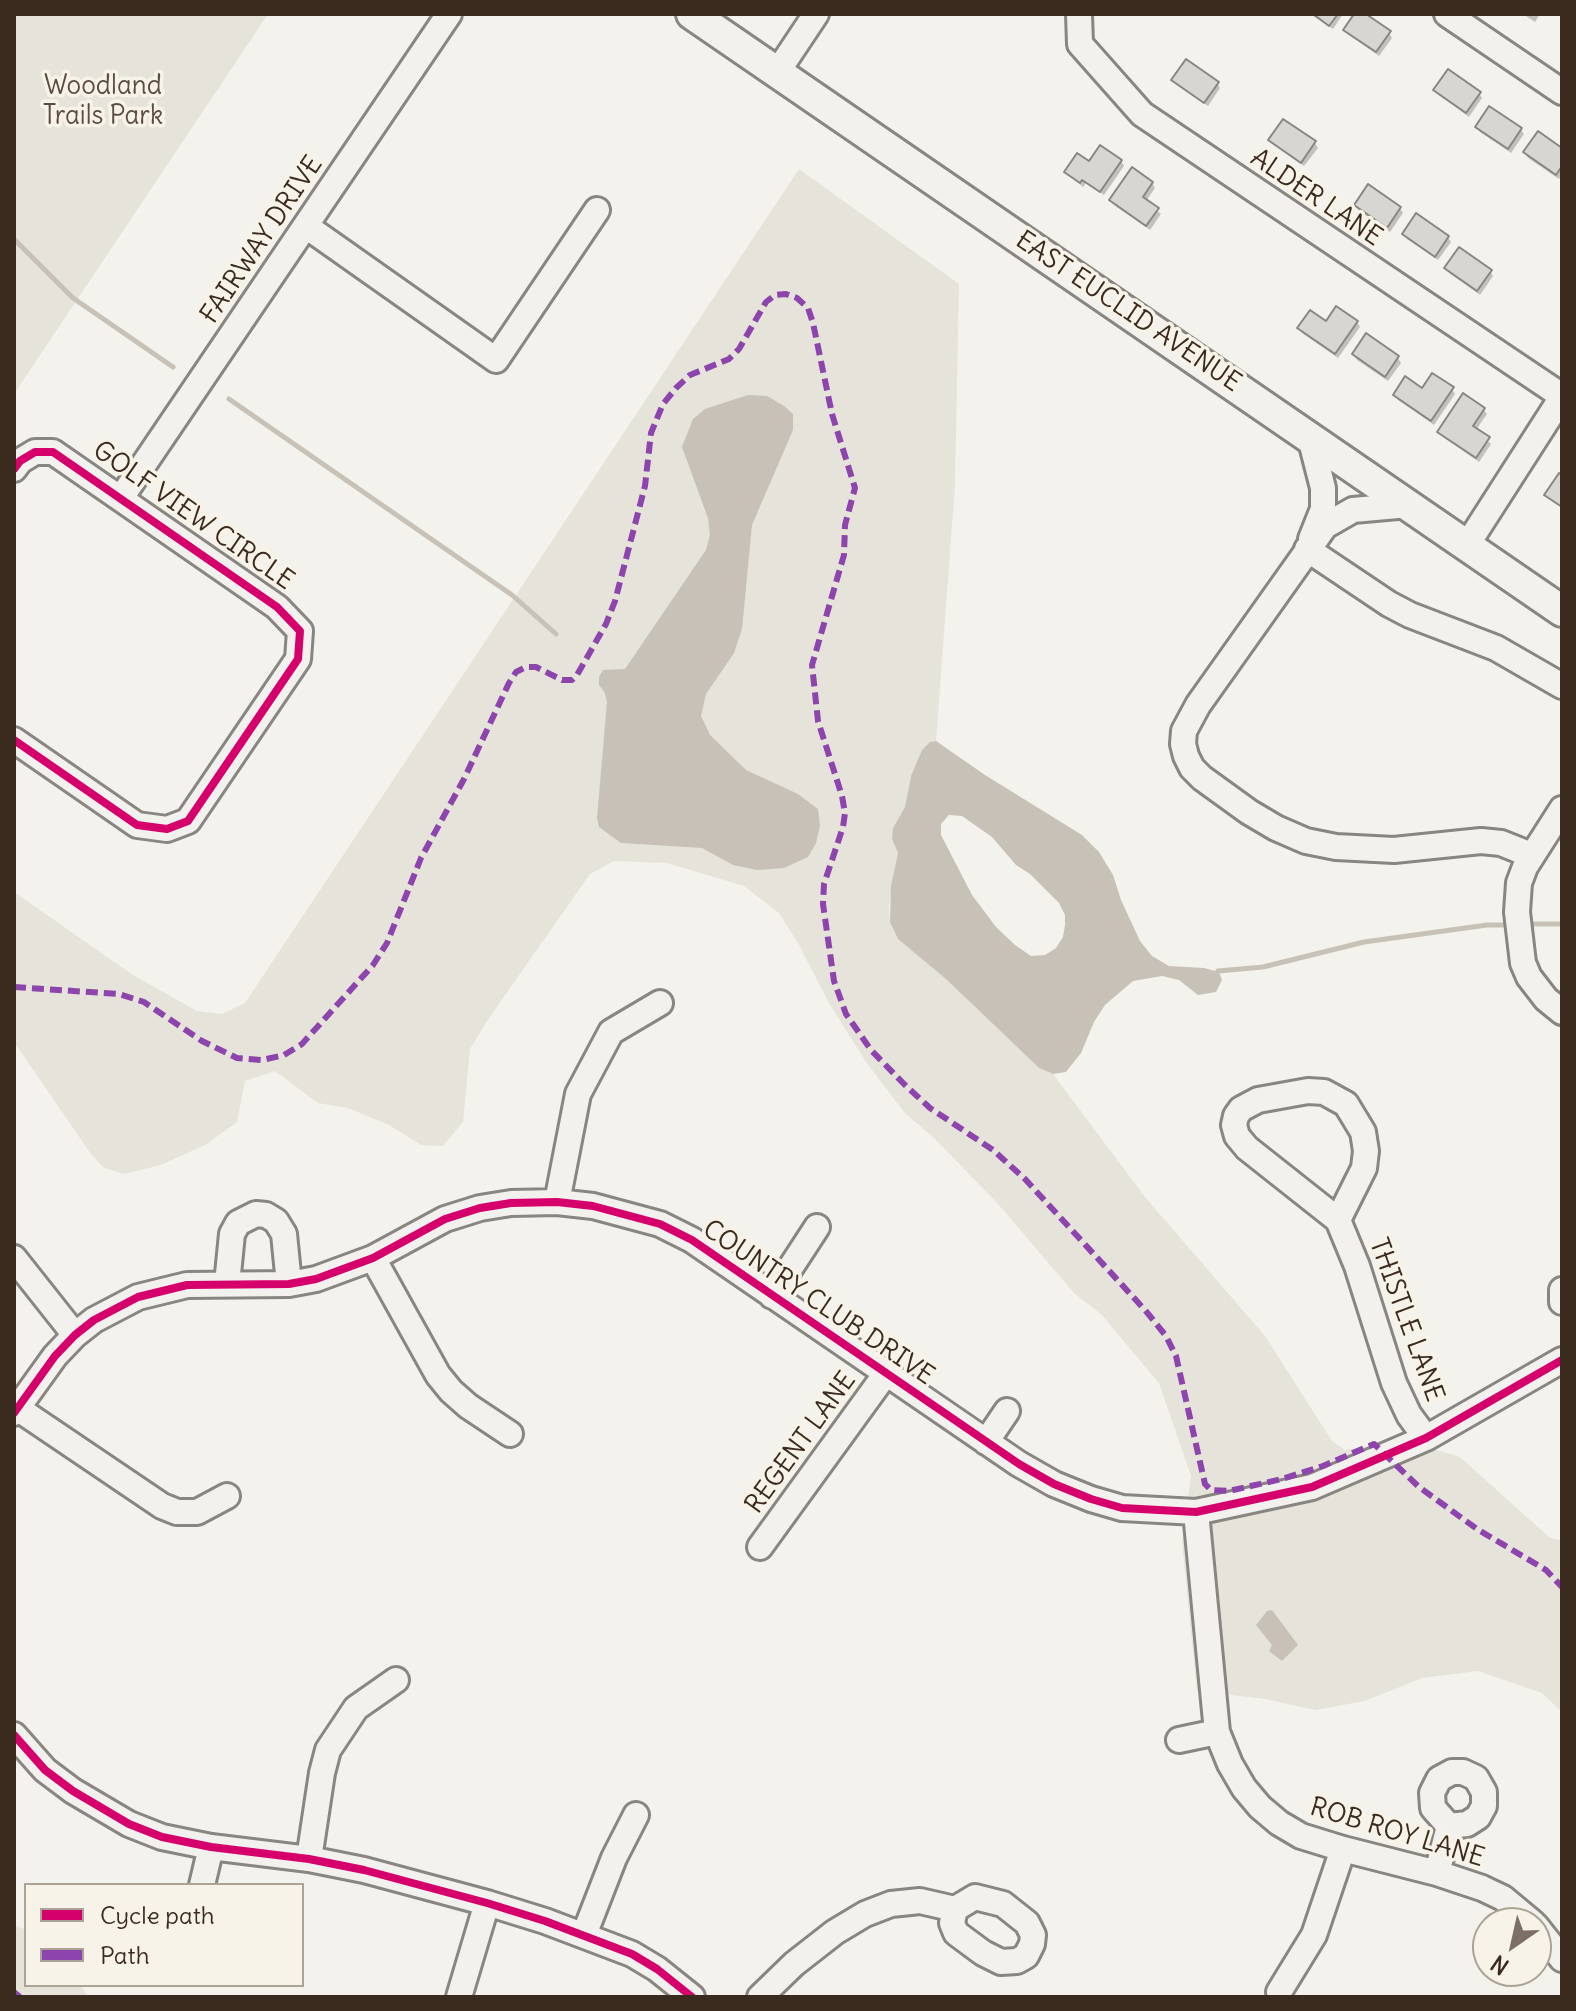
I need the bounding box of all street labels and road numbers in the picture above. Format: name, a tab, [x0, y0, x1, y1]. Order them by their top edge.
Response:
street label: ALDER LANE	[1245, 143, 1387, 253]
street label: FAIRWAY DRIVE	[194, 150, 330, 330]
street label: EAST EUCLID AVENUE	[1009, 225, 1247, 399]
street label: GOLF VIEW CIRCLE	[87, 435, 299, 597]
street label: COUNTRY CLUB DRIVE	[696, 1214, 940, 1392]
street label: THISTLE LANE	[1362, 1234, 1450, 1406]
street label: REGENT LANE	[739, 1366, 863, 1520]
street label: ROB ROY LANE	[1306, 1792, 1488, 1874]

